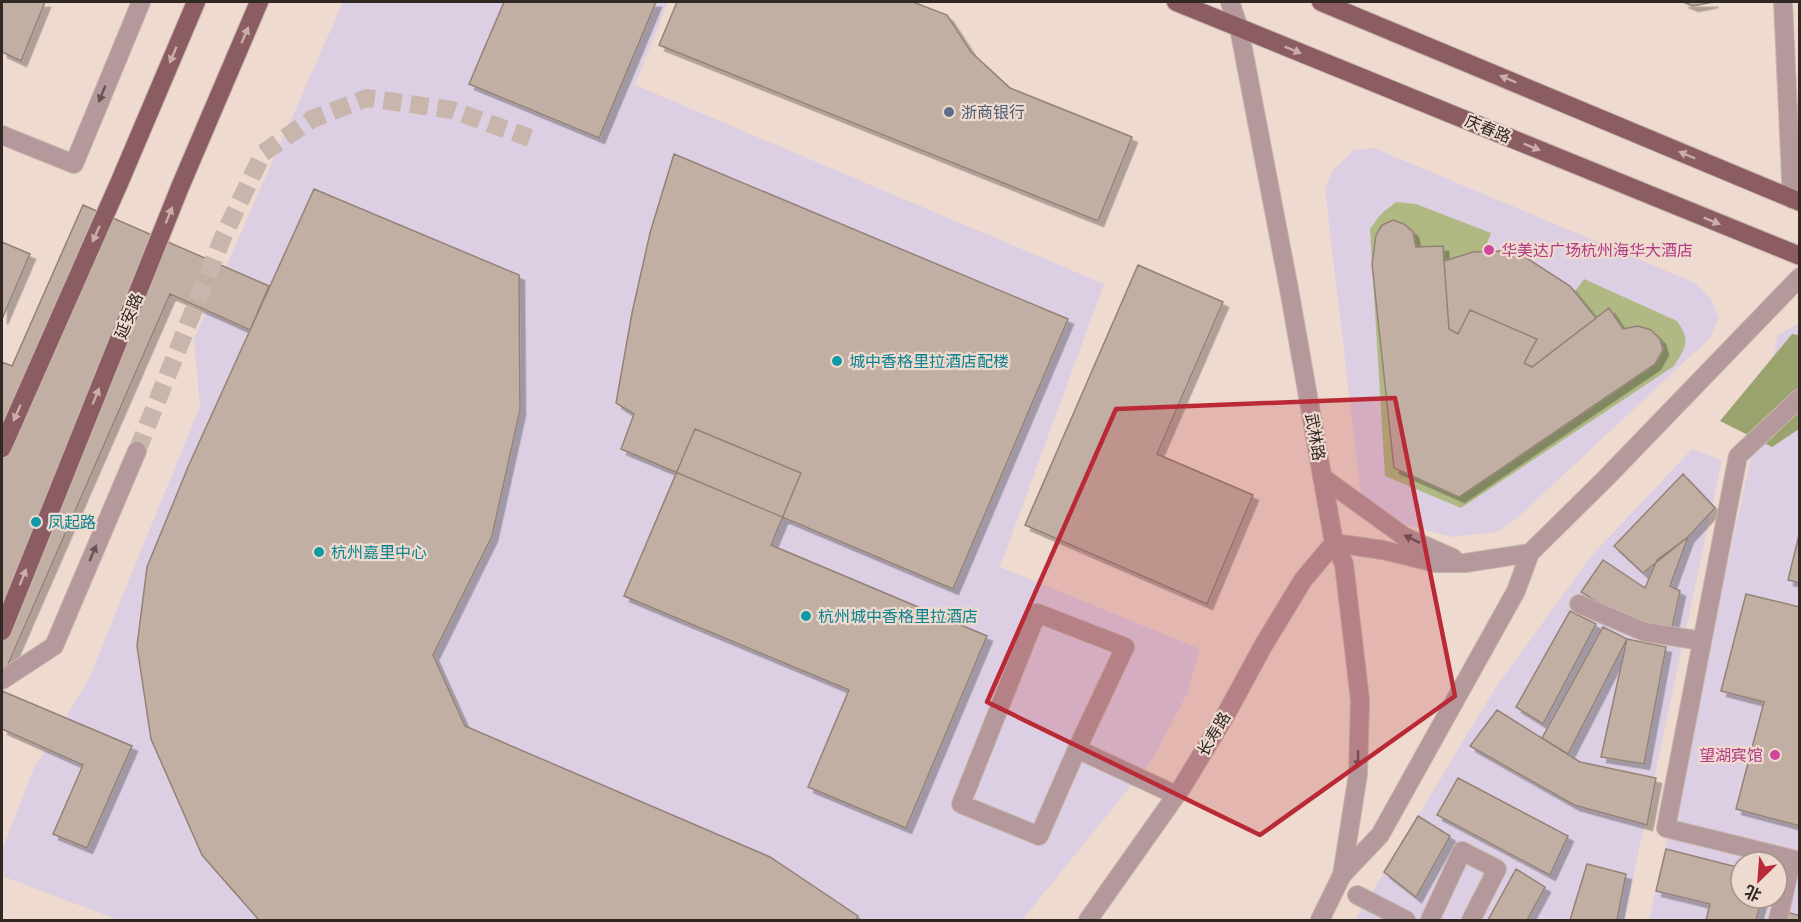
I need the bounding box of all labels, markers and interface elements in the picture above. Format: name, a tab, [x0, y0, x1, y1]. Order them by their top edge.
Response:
one-way arrow	[240, 26, 250, 44]
one-way arrow	[1284, 46, 1302, 55]
one-way arrow	[168, 47, 178, 65]
one-way arrow	[1499, 75, 1516, 84]
one-way arrow	[97, 86, 107, 104]
place label: 浙商银行	[961, 103, 1025, 122]
marker: 浙商银行	[942, 105, 956, 119]
street label: 庆春路	[1462, 111, 1514, 147]
one-way arrow	[1523, 143, 1541, 152]
one-way arrow	[1678, 150, 1696, 160]
one-way arrow	[165, 206, 174, 224]
one-way arrow	[1704, 216, 1722, 226]
one-way arrow	[91, 226, 101, 244]
place label: 华美达广场杭州海华大酒店	[1501, 241, 1693, 260]
marker: 华美达广场杭州海华大酒店	[1482, 243, 1496, 257]
street label: 延安路	[111, 290, 147, 342]
place label: 城中香格里拉酒店配楼	[849, 352, 1009, 371]
marker: 城中香格里拉酒店配楼	[830, 354, 844, 368]
one-way arrow	[92, 387, 101, 405]
one-way arrow	[12, 404, 22, 422]
street label: 武林路	[1301, 412, 1329, 462]
place label: 凤起路	[48, 513, 96, 532]
marker: 凤起路	[29, 515, 43, 529]
one-way arrow	[1403, 535, 1420, 544]
place label: 杭州嘉里中心	[331, 543, 427, 562]
one-way arrow	[89, 544, 99, 562]
marker: 杭州嘉里中心	[312, 545, 326, 559]
one-way arrow	[18, 567, 28, 585]
place label: 杭州城中香格里拉酒店	[818, 607, 978, 626]
marker: 杭州城中香格里拉酒店	[799, 609, 813, 623]
street label: 长寿路	[1193, 709, 1235, 759]
place label: 望湖宾馆	[1699, 746, 1763, 765]
marker: 望湖宾馆	[1768, 748, 1782, 762]
one-way arrow	[1354, 749, 1363, 768]
north arrow	[1729, 850, 1789, 910]
text: 北	[1742, 881, 1764, 905]

